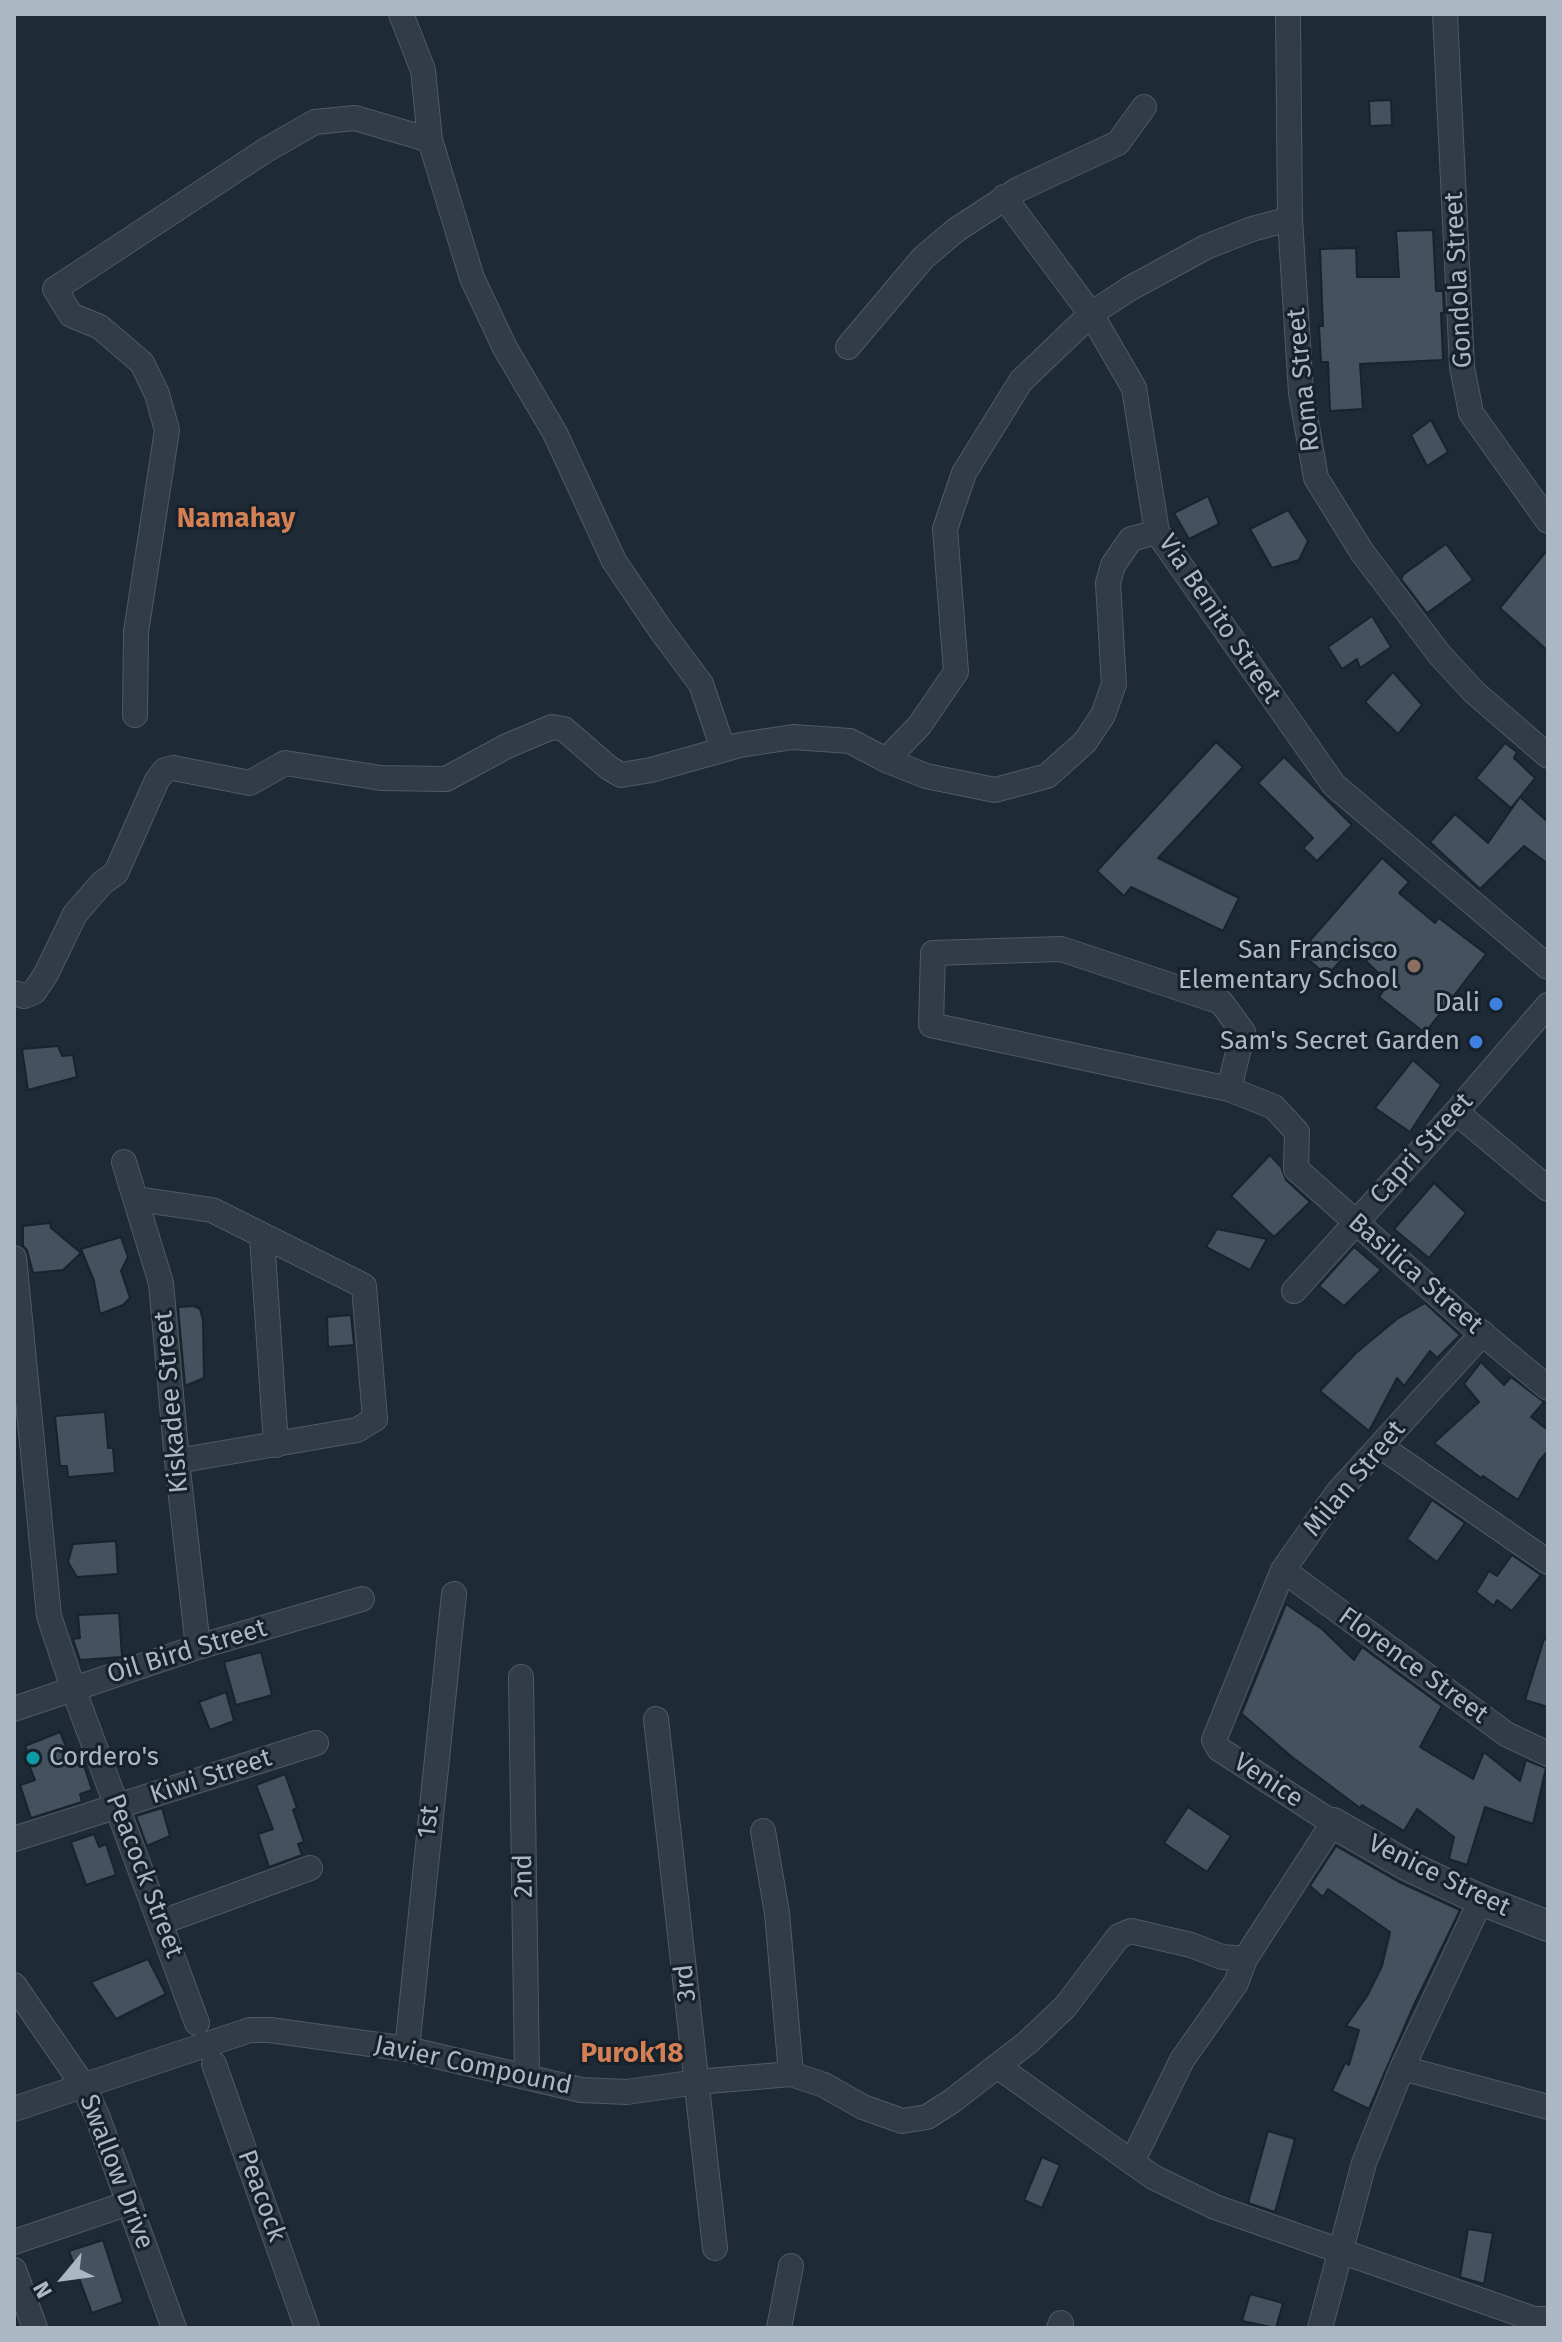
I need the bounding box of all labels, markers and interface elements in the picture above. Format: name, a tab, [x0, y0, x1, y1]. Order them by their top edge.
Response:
street label: Gondola Street	[1439, 191, 1479, 369]
street label: Roma Street	[1281, 307, 1327, 453]
district label: Namahay	[177, 502, 295, 536]
street label: Via Benito Street	[1151, 529, 1287, 709]
place label: San Francisco Elementary School	[1178, 935, 1398, 996]
marker: San Francisco Elementary School	[1405, 957, 1423, 975]
place label: Dali	[1435, 988, 1480, 1020]
marker: Dali	[1487, 995, 1505, 1013]
place label: Sam's Secret Garden	[1220, 1026, 1460, 1058]
marker: Sam's Secret Garden	[1467, 1033, 1485, 1051]
street label: Capri Street	[1364, 1087, 1480, 1211]
street label: Basilica Street	[1341, 1207, 1489, 1341]
street label: Kiskadee Street	[148, 1309, 196, 1495]
street label: Milan Street	[1297, 1415, 1413, 1543]
street label: Florence Street	[1332, 1601, 1494, 1731]
street label: Oil Bird Street	[103, 1613, 271, 1691]
place label: Cordero's	[49, 1742, 159, 1774]
street label: Kiwi Street	[146, 1743, 276, 1811]
street label: Venice	[1227, 1747, 1309, 1815]
marker: Cordero's	[24, 1749, 42, 1767]
street label: Peacock Street	[99, 1790, 189, 1962]
street label: 1st	[412, 1804, 446, 1840]
street label: Venice Street	[1363, 1828, 1515, 1924]
street label: 2nd	[508, 1854, 540, 1898]
street label: 3rd	[669, 1963, 703, 2003]
street label: Javier Compound	[371, 2030, 575, 2102]
district label: Purok18	[580, 2037, 684, 2071]
street label: Swallow Drive	[72, 2090, 160, 2254]
street label: Peacock	[230, 2146, 292, 2246]
north arrow	[24, 2238, 104, 2318]
text: N	[27, 2277, 58, 2303]

